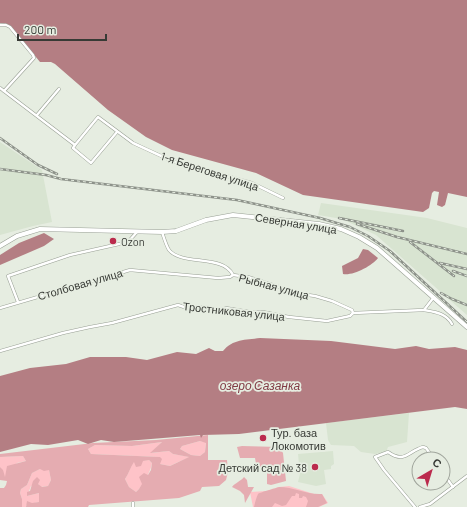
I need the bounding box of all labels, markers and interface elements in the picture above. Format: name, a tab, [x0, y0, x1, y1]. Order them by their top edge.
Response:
scale bar	[18, 16, 106, 42]
text: 200 m	[24, 22, 56, 36]
street label: 1-я Береговая улица	[159, 149, 261, 193]
street label: Северная улица	[254, 210, 339, 236]
place label: Ozon	[121, 235, 145, 248]
marker: Ozon	[108, 236, 118, 246]
street label: Столбовая улица	[36, 265, 125, 302]
street label: Рыбная улица	[237, 270, 311, 302]
street label: Тростниковая улица	[182, 299, 286, 323]
water label: озеро Сазанка	[220, 378, 301, 393]
place label: Тур. база Локомотив	[271, 426, 326, 452]
marker: Тур. база Локомотив	[258, 433, 268, 443]
north arrow	[411, 451, 451, 491]
text: С	[430, 455, 445, 470]
place label: Детский сад № 38	[218, 461, 307, 474]
marker: Детский сад № 38	[310, 462, 320, 472]

